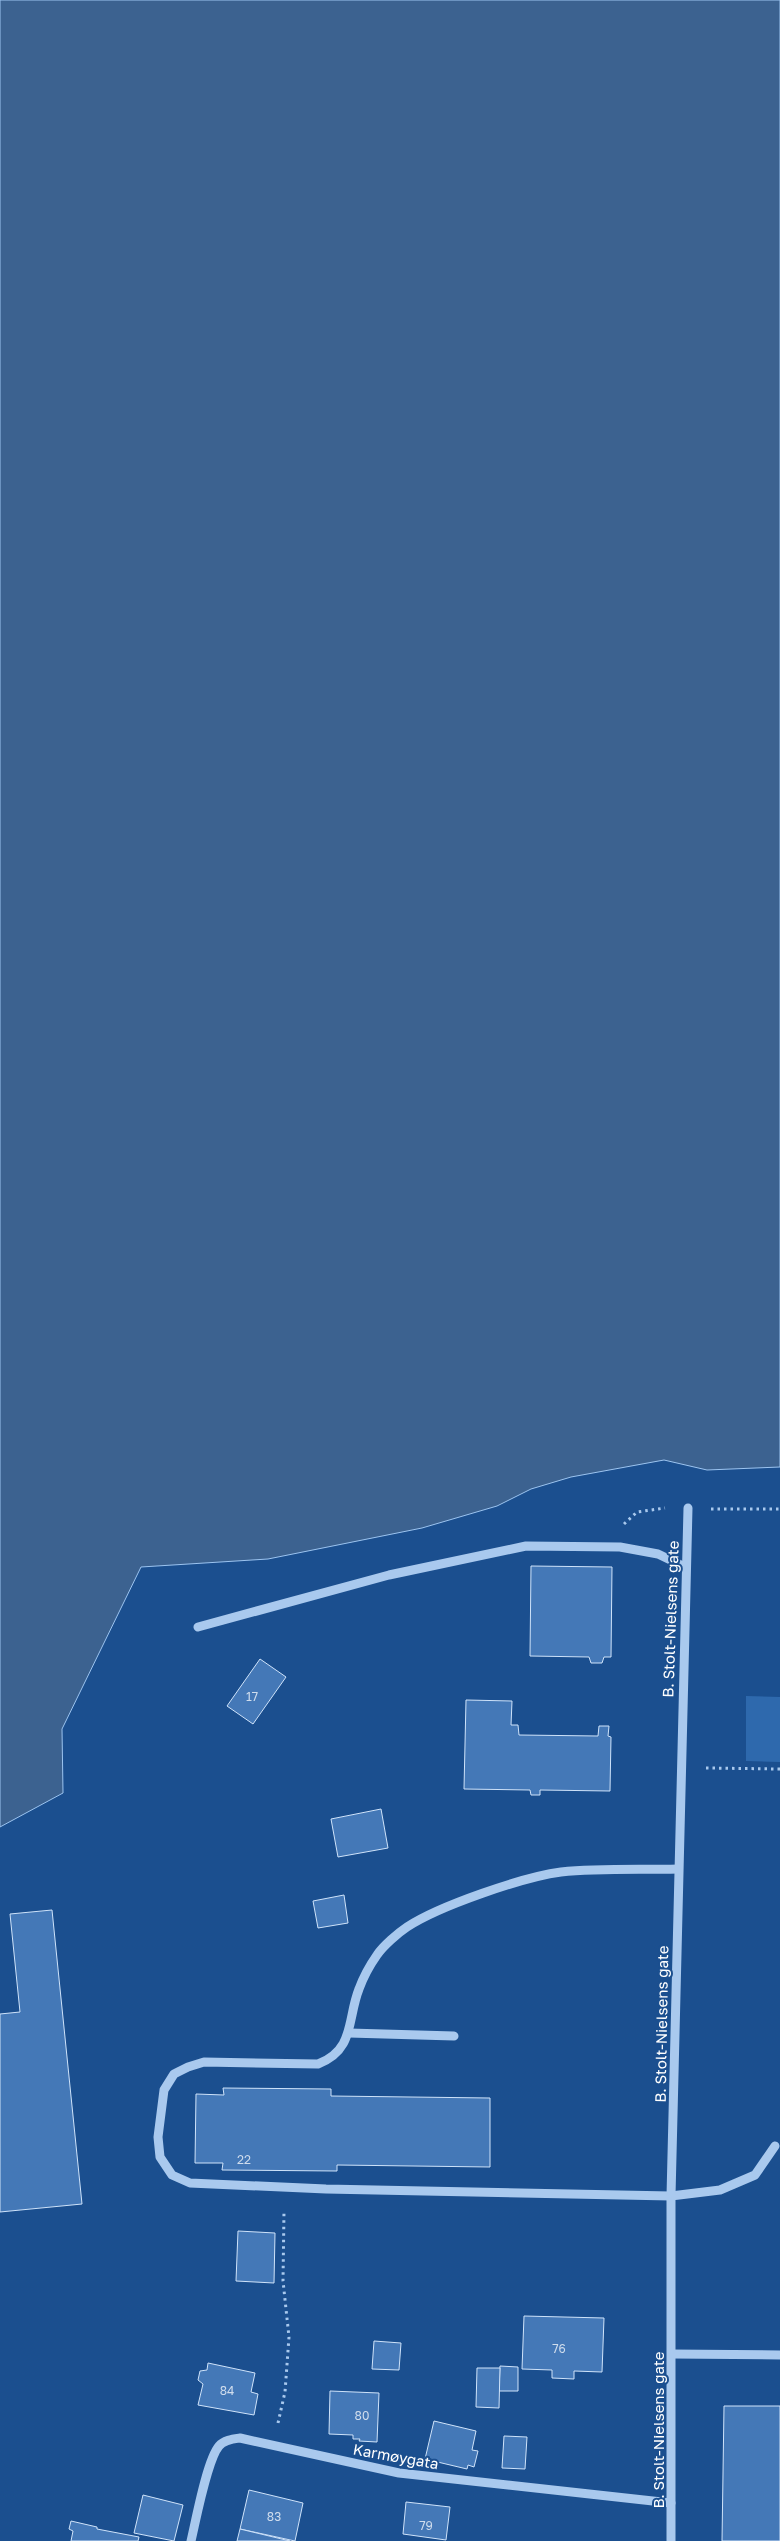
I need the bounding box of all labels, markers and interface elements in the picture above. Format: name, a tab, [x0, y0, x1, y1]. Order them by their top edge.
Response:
street label: B. Stolt-Nielsens gate	[658, 1540, 682, 1698]
house number: 17	[246, 1689, 258, 1704]
street label: B. Stolt-Nielsens gate	[651, 1945, 671, 2103]
house number: 22	[237, 2152, 251, 2167]
house number: 76	[552, 2341, 566, 2356]
street label: B. Stolt-Nielsens gate	[649, 2351, 667, 2509]
house number: 84	[220, 2383, 234, 2398]
house number: 80	[355, 2408, 369, 2423]
street label: Karmøygata	[352, 2440, 440, 2472]
house number: 83	[267, 2509, 281, 2524]
house number: 79	[419, 2518, 433, 2533]

